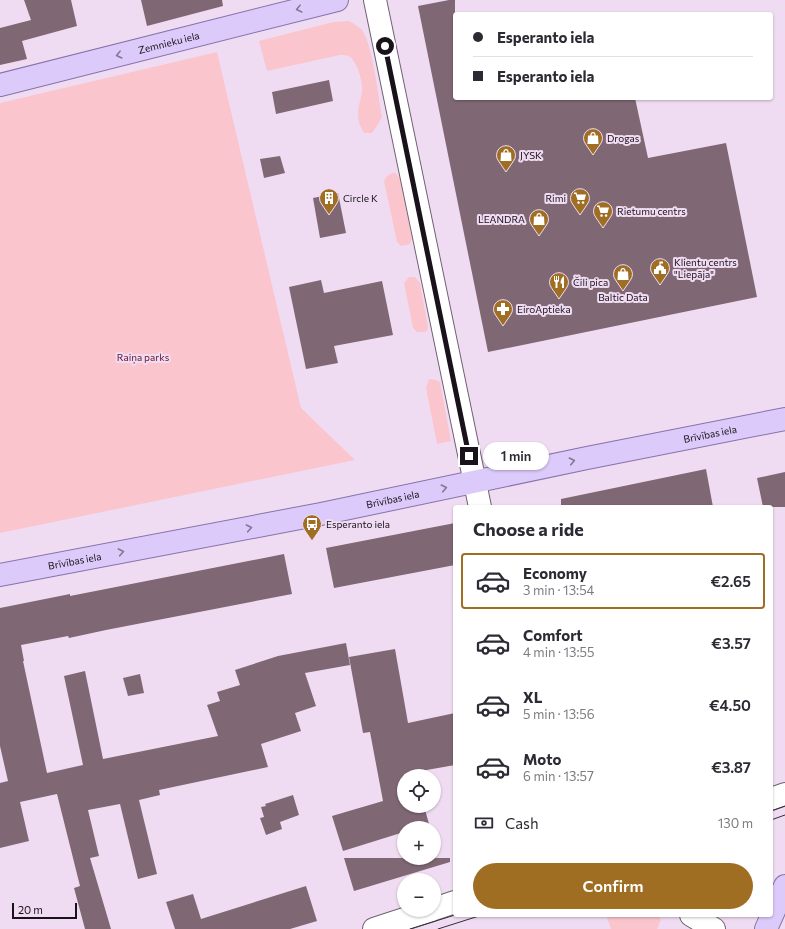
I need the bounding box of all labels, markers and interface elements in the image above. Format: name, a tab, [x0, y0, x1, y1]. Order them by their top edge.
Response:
one-way arrow	[296, 5, 302, 13]
text: Esperanto iela	[497, 28, 594, 46]
street label: Zemnieku iela	[137, 29, 201, 56]
route start	[376, 37, 394, 55]
one-way arrow	[115, 50, 122, 58]
text: Esperanto iela	[497, 67, 594, 85]
shop icon: Drogas	[582, 127, 604, 155]
place label: Drogas	[607, 132, 640, 144]
shop icon: JYSK	[495, 144, 517, 172]
place label: JYSK	[520, 149, 542, 161]
building icon: Circle K	[318, 187, 340, 215]
supermarket icon: Rimi	[569, 187, 591, 215]
place label: Circle K	[343, 192, 378, 204]
place label: Rimi	[545, 192, 566, 204]
supermarket icon: Rietumu centrs	[592, 200, 614, 228]
place label: Rietumu centrs	[617, 205, 686, 217]
shop icon: LEANDRA	[528, 208, 550, 236]
place label: LEANDRA	[478, 213, 525, 225]
place label: Klientu centrs "Liepāja"	[674, 256, 737, 280]
public building icon: Klientu centrs "Liepāja"	[649, 257, 671, 285]
shop icon: Baltic Data	[612, 263, 634, 291]
restaurant icon: Čili pica	[548, 271, 570, 299]
place label: Čili pica	[573, 276, 608, 288]
place label: Baltic Data	[598, 291, 648, 303]
pharmacy icon: EiroAptieka	[492, 298, 514, 326]
place label: EiroAptieka	[517, 303, 571, 315]
park label: Raiņa parks	[117, 351, 170, 364]
street label: Brīvības iela	[682, 423, 738, 445]
callout: 1 min	[483, 442, 549, 470]
route end	[460, 447, 478, 465]
text: 1 min	[501, 448, 531, 464]
one-way arrow	[569, 457, 575, 465]
one-way arrow	[441, 484, 448, 492]
street label: Brīvības iela	[365, 487, 420, 510]
bus stop icon: Esperanto iela	[301, 513, 323, 541]
place label: Esperanto iela	[326, 518, 390, 530]
text: Choose a ride	[473, 518, 584, 540]
one-way arrow	[246, 524, 252, 533]
one-way arrow	[118, 548, 124, 557]
street label: Brīvības iela	[47, 550, 102, 572]
icon: car	[475, 563, 511, 599]
text: Economy	[523, 564, 587, 582]
text: €2.65	[710, 572, 751, 590]
text: 3 min · 13:54	[523, 582, 594, 598]
icon: car	[475, 625, 511, 661]
text: Comfort	[523, 626, 583, 644]
text: €3.57	[711, 634, 751, 652]
text: 4 min · 13:55	[523, 644, 594, 660]
icon: car	[475, 687, 511, 723]
text: XL	[523, 688, 542, 706]
text: €4.50	[709, 696, 751, 714]
text: 5 min · 13:56	[523, 706, 595, 722]
icon: car	[475, 749, 511, 785]
text: Moto	[523, 750, 562, 768]
text: €3.87	[711, 758, 751, 776]
text: 6 min · 13:57	[523, 768, 594, 784]
map controls	[397, 769, 441, 917]
button: locate	[397, 769, 441, 813]
icon: cash	[473, 812, 495, 834]
text: Cash	[505, 814, 539, 832]
text: 130 m	[718, 815, 753, 831]
button: +	[397, 821, 441, 865]
button: Confirm	[473, 863, 753, 909]
button: −	[397, 873, 441, 917]
scale bar	[12, 901, 77, 920]
text: 20 m	[18, 903, 43, 916]

